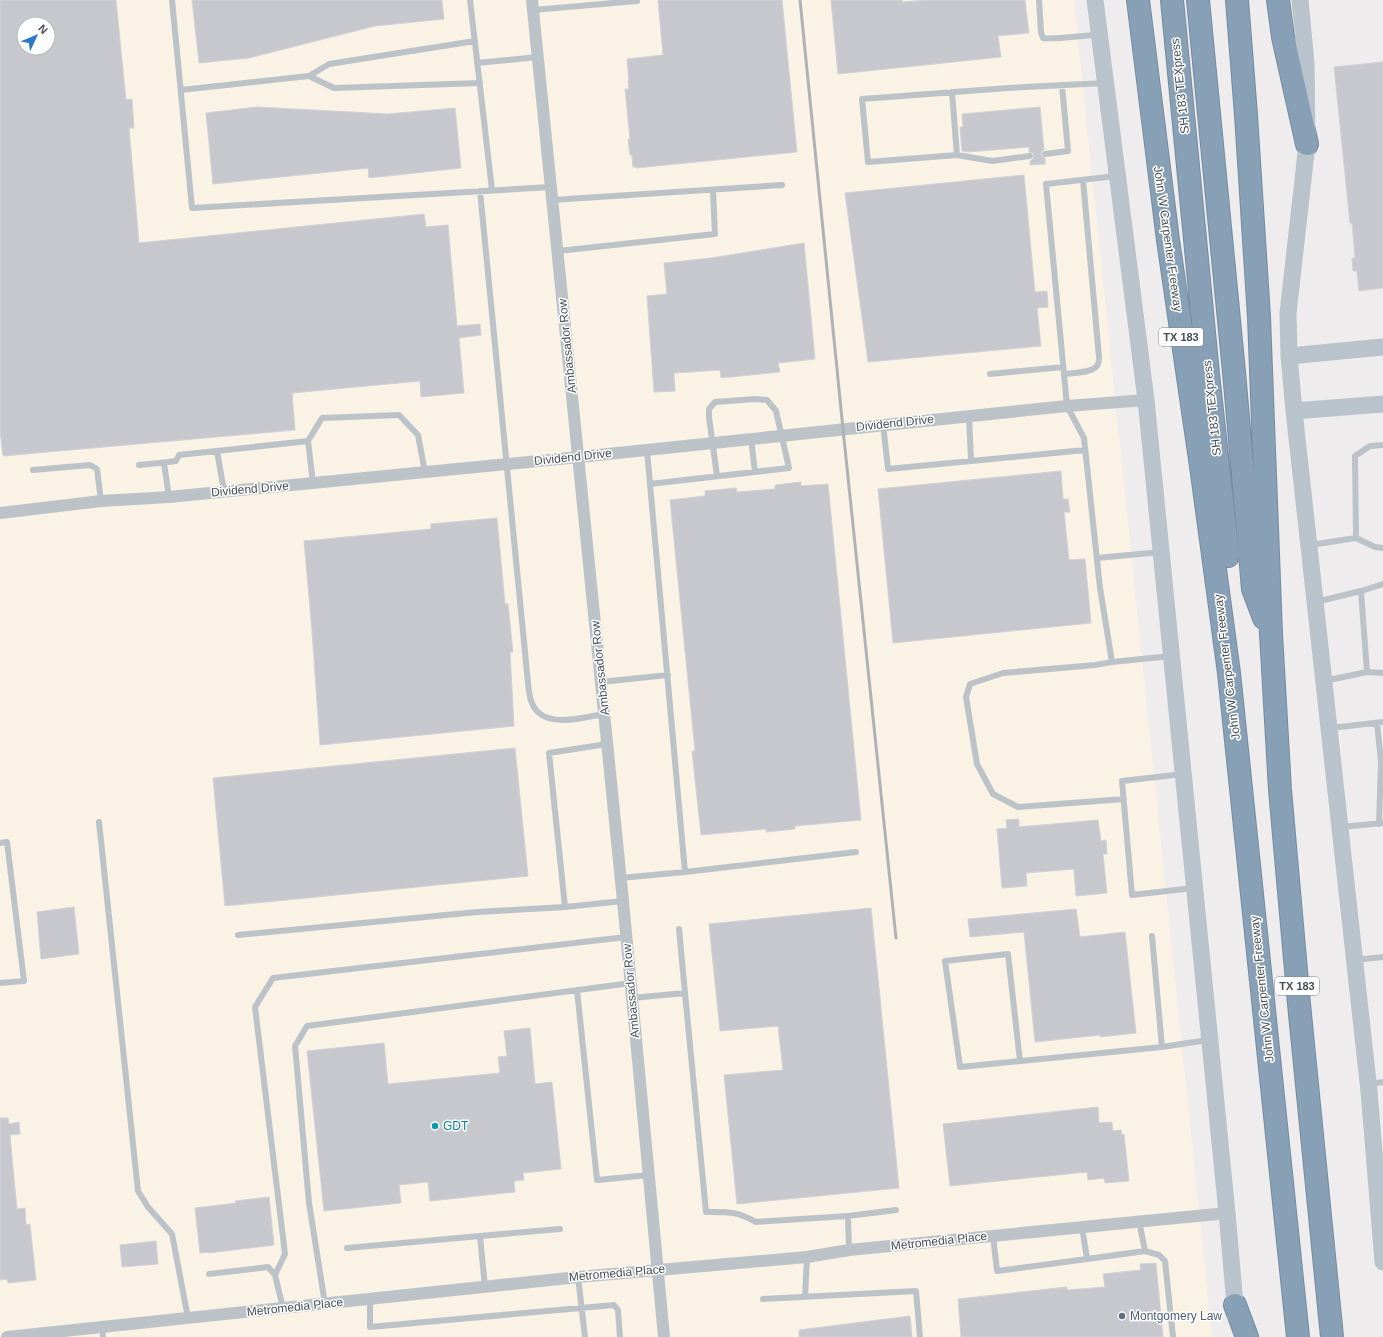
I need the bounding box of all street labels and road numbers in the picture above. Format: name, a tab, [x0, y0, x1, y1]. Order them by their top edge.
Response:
street label: SH 183 TEXpress	[1168, 38, 1192, 134]
street label: John W Carpenter Freeway	[1151, 165, 1185, 313]
street label: Ambassador Row	[555, 298, 579, 394]
road number: TX 183	[1159, 328, 1203, 346]
street label: SH 183 TEXpress	[1200, 360, 1224, 456]
street label: Dividend Drive	[855, 412, 935, 434]
street label: Dividend Drive	[533, 446, 613, 468]
street label: Dividend Drive	[211, 479, 290, 499]
street label: John W Carpenter Freeway	[1211, 593, 1243, 741]
street label: Ambassador Row	[588, 620, 612, 716]
street label: John W Carpenter Freeway	[1247, 915, 1277, 1063]
street label: Ambassador Row	[620, 943, 642, 1039]
road number: TX 183	[1275, 977, 1319, 995]
street label: Metromedia Place	[890, 1229, 988, 1253]
street label: Metromedia Place	[568, 1262, 666, 1284]
street label: Metromedia Place	[246, 1295, 344, 1319]

